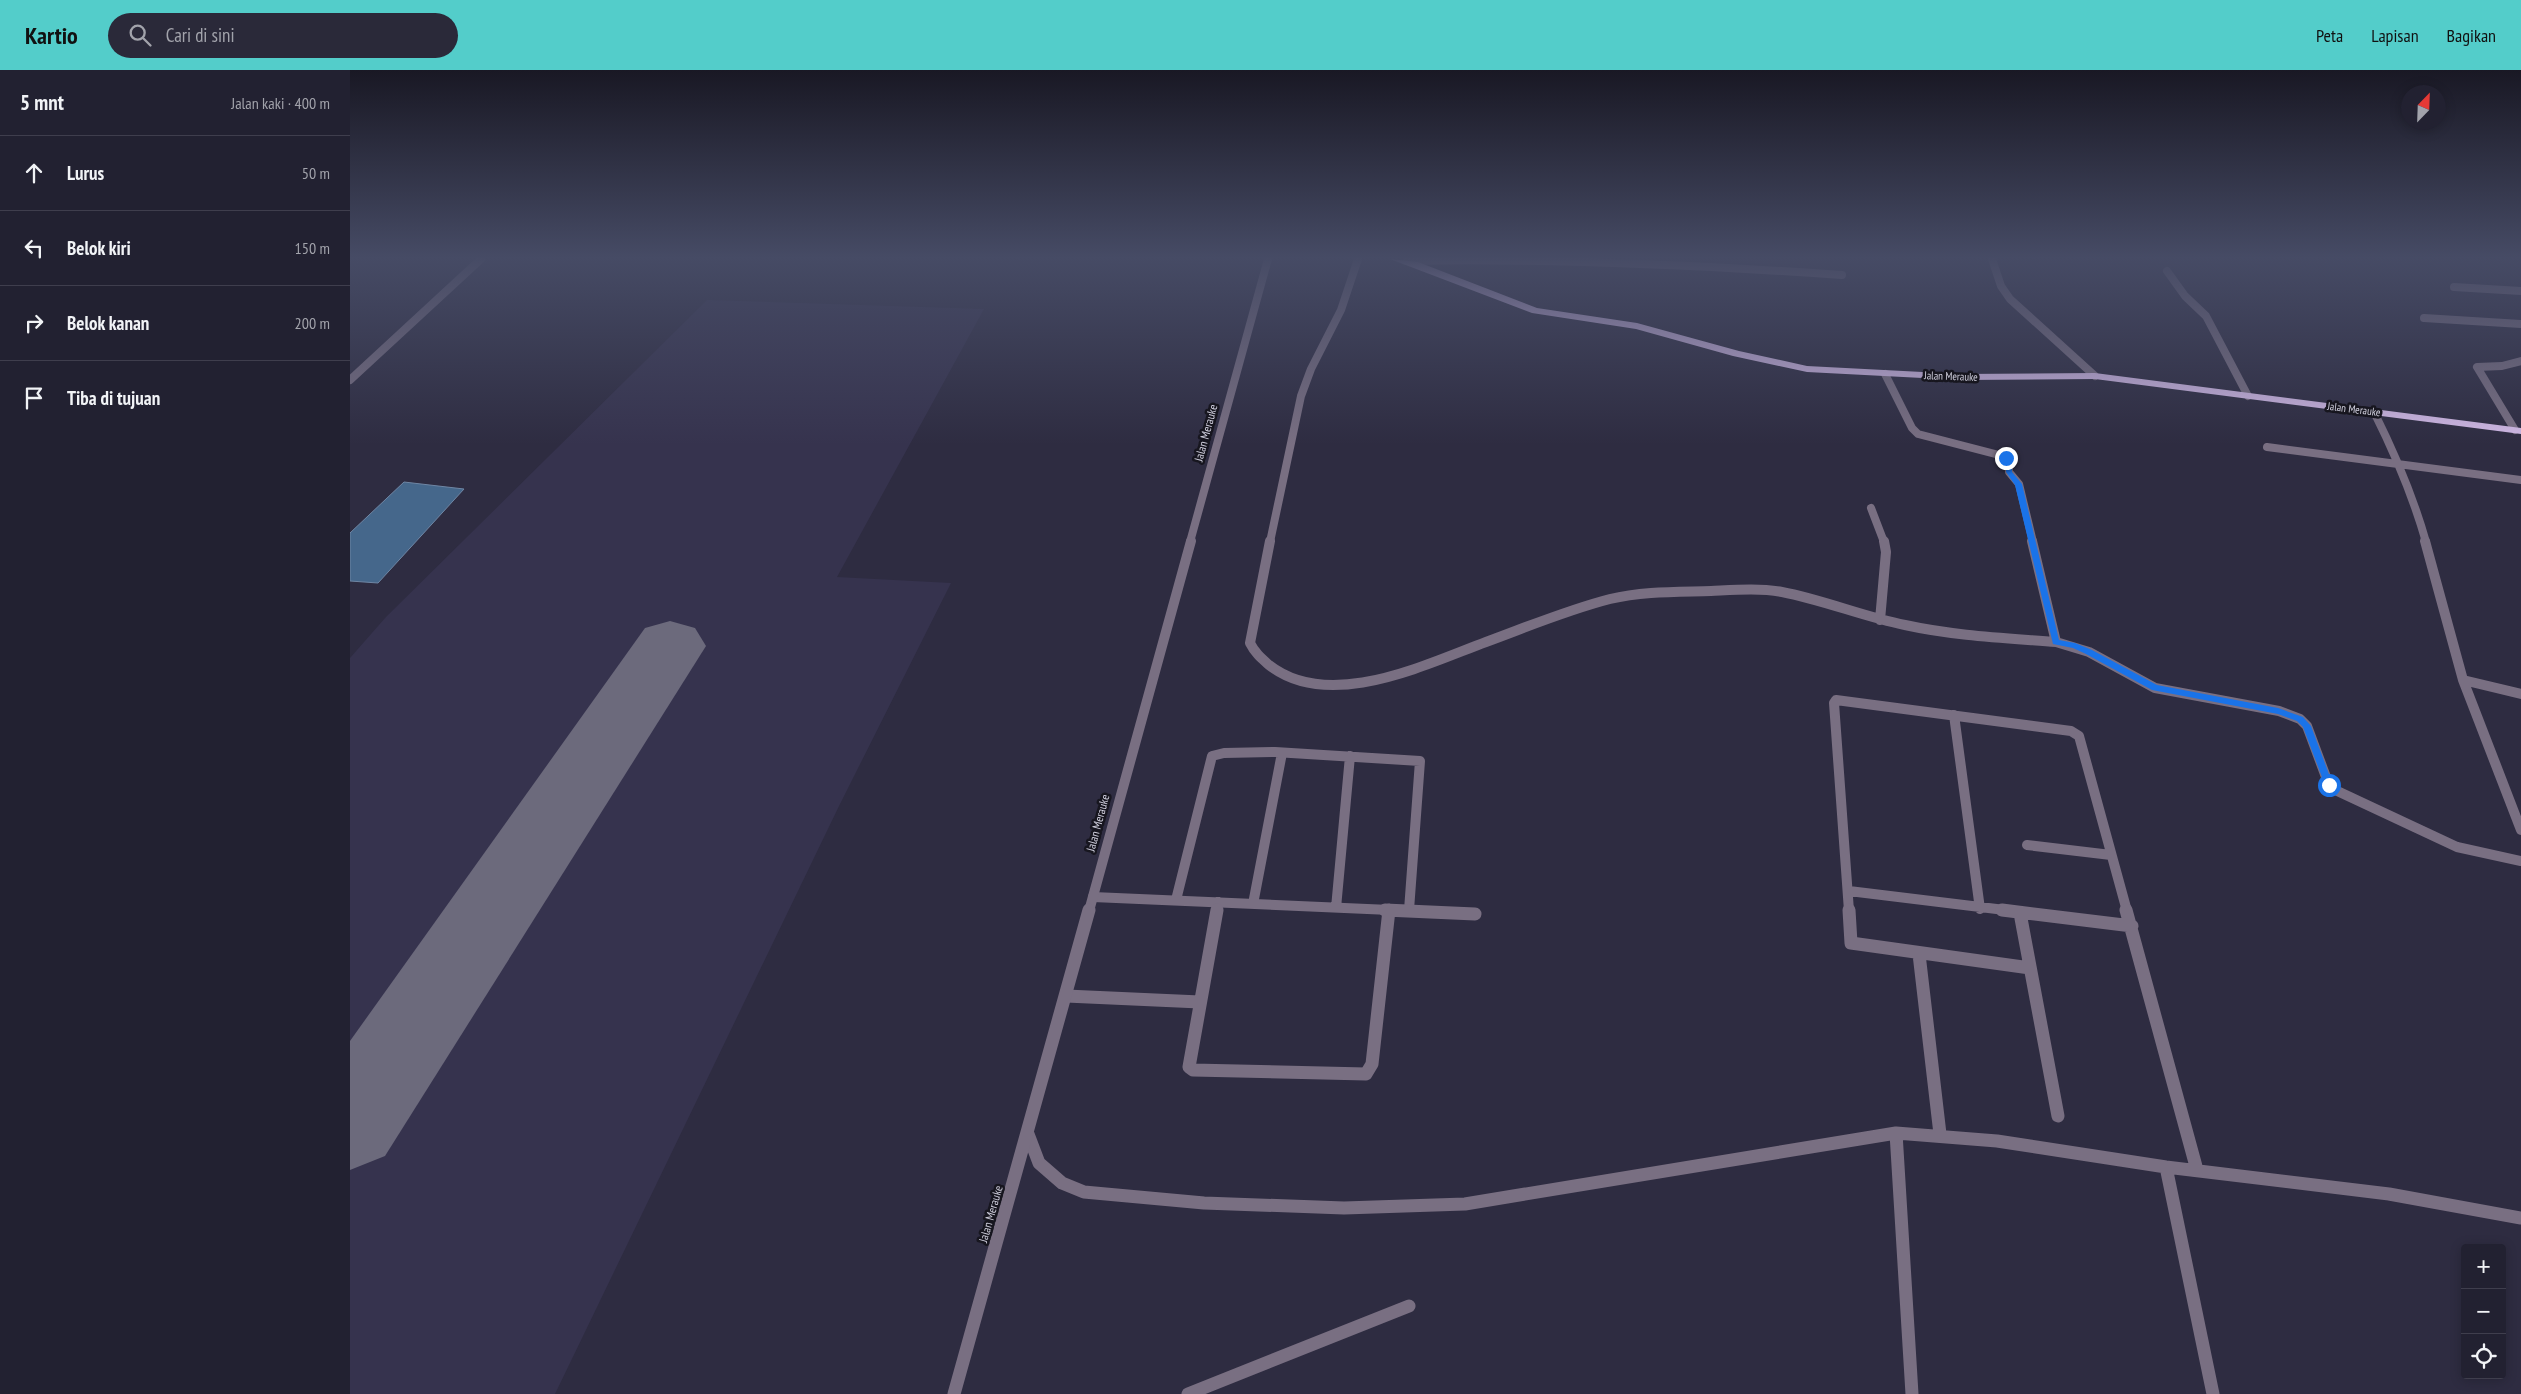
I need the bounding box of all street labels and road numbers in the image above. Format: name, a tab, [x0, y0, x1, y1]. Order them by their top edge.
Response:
street label: Jalan Merauke	[1923, 368, 1978, 384]
street label: Jalan Merauke	[2326, 399, 2382, 419]
street label: Jalan Merauke	[1190, 403, 1220, 464]
street label: Jalan Merauke	[1082, 793, 1112, 854]
street label: Jalan Merauke	[975, 1184, 1006, 1245]

